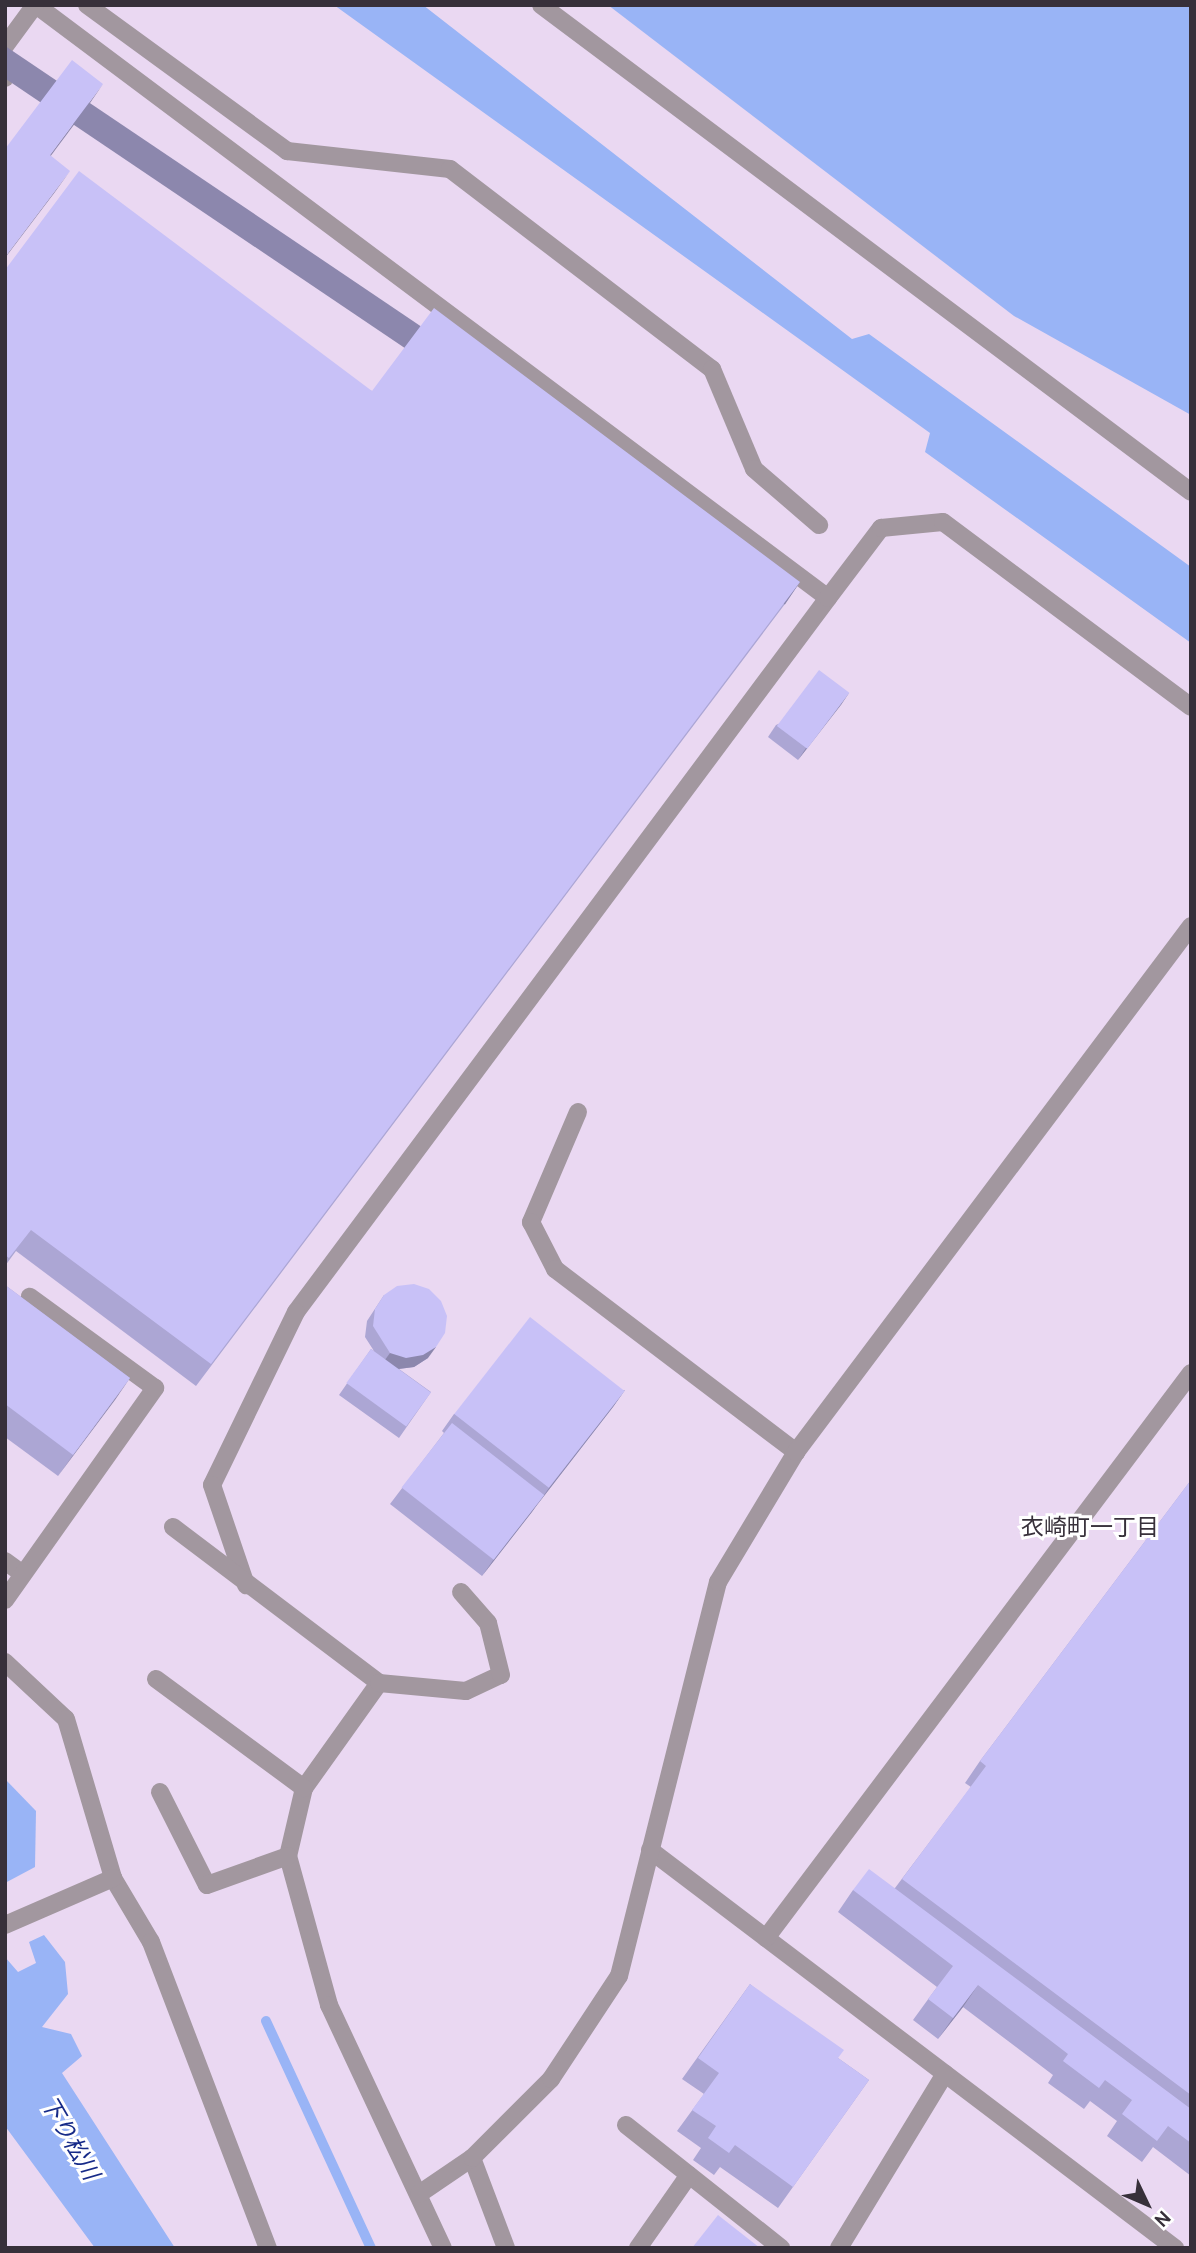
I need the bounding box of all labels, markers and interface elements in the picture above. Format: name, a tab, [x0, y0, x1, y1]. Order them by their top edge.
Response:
district label: 衣崎町一丁目	[1021, 1513, 1159, 1541]
water label: 下り松川	[35, 2091, 105, 2185]
north arrow	[1112, 2169, 1182, 2239]
text: N	[1150, 2206, 1175, 2232]

